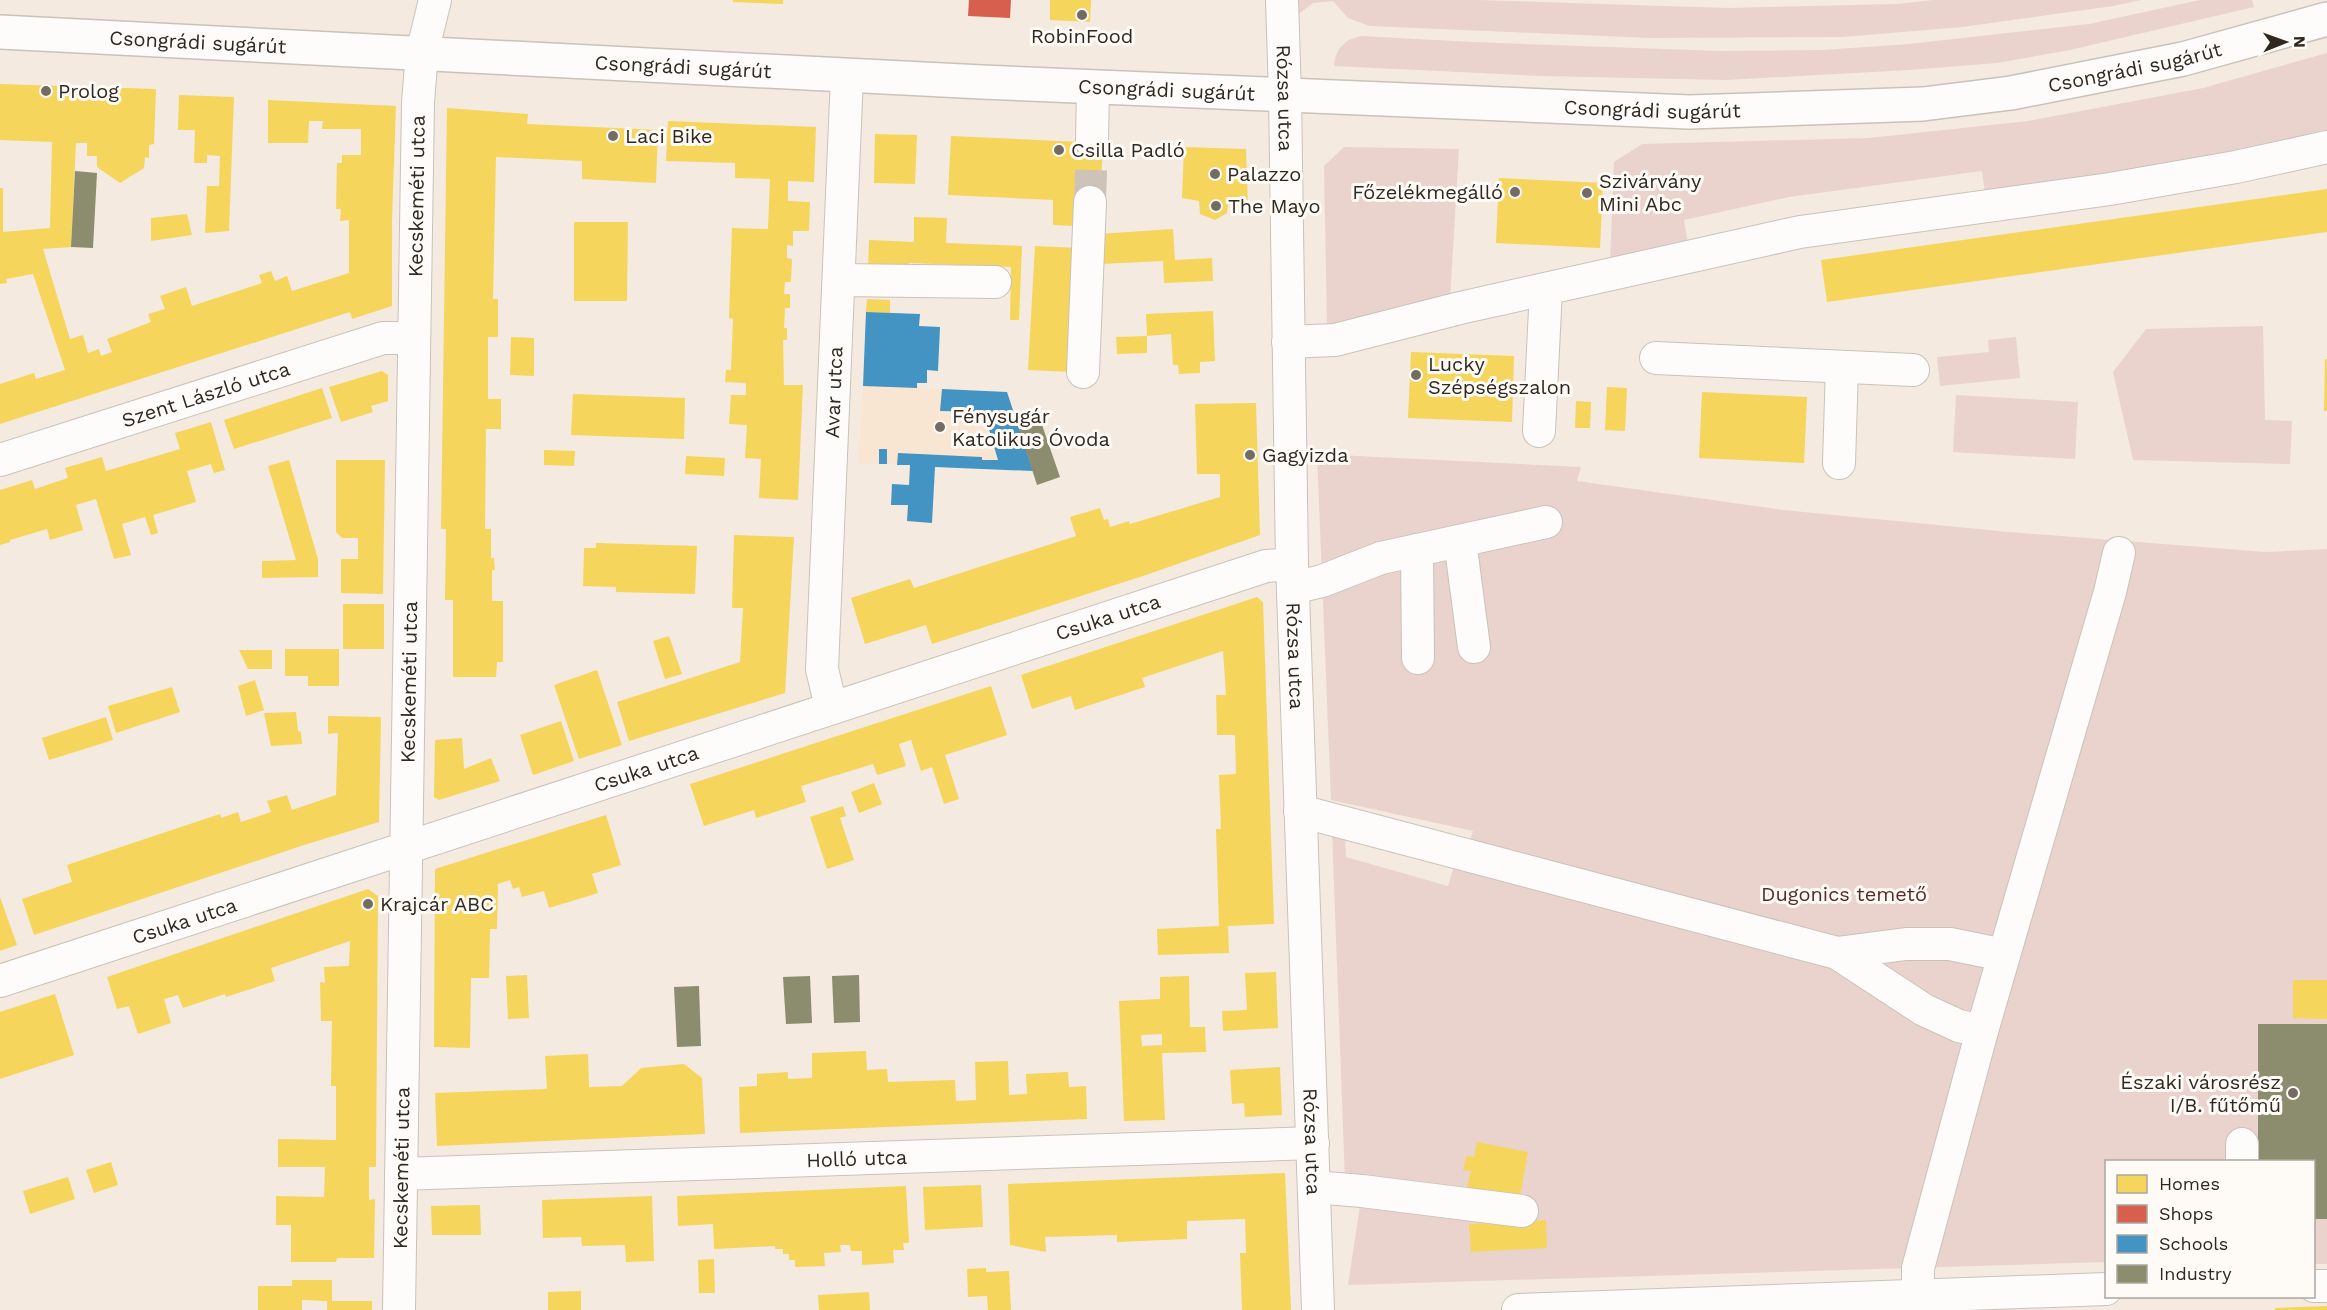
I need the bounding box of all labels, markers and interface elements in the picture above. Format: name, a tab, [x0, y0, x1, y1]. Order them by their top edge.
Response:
marker: RobinFood	[1075, 8, 1089, 22]
north arrow	[2255, 12, 2315, 72]
place label: RobinFood	[1031, 24, 1133, 48]
street label: Csongrádi sugárút	[109, 26, 287, 59]
text: N	[2290, 36, 2309, 48]
street label: Csongrádi sugárút	[2046, 37, 2225, 97]
street label: Rózsa utca	[1271, 44, 1298, 152]
street label: Csongrádi sugárút	[594, 50, 773, 83]
street label: Csongrádi sugárút	[1078, 74, 1256, 106]
place label: Prolog	[58, 79, 119, 103]
marker: Prolog	[39, 84, 53, 98]
street label: Csongrádi sugárút	[1563, 95, 1742, 124]
street label: Kecskeméti utca	[403, 115, 430, 277]
place label: Laci Bike	[625, 124, 713, 148]
marker: Laci Bike	[606, 129, 620, 143]
place label: Csilla Padló	[1071, 138, 1185, 162]
marker: Csilla Padló	[1052, 143, 1066, 157]
place label: Palazzo	[1227, 162, 1301, 186]
marker: Palazzo	[1208, 167, 1222, 181]
place label: Szivárvány Mini Abc	[1599, 169, 1702, 216]
place label: Főzelékmegálló	[1352, 180, 1503, 204]
marker: Főzelékmegálló	[1508, 185, 1522, 199]
marker: Szivárvány Mini Abc	[1580, 186, 1594, 200]
place label: The Mayo	[1228, 194, 1320, 218]
marker: The Mayo	[1209, 199, 1223, 213]
street label: Avar utca	[820, 346, 848, 439]
place label: Lucky Szépségszalon	[1428, 352, 1571, 399]
street label: Szent László utca	[119, 356, 293, 432]
marker: Lucky Szépségszalon	[1409, 368, 1423, 382]
place label: Fénysugár Katolikus Óvoda	[952, 404, 1110, 451]
marker: Fénysugár Katolikus Óvoda	[933, 420, 947, 434]
place label: Gagyizda	[1262, 443, 1348, 467]
marker: Gagyizda	[1243, 448, 1257, 462]
street label: Csuka utca	[1052, 589, 1163, 646]
street label: Kecskeméti utca	[396, 601, 422, 763]
street label: Rózsa utca	[1281, 602, 1309, 710]
street label: Csuka utca	[591, 740, 701, 797]
park label: Dugonics temető	[1761, 882, 1927, 906]
place label: Krajcár ABC	[380, 892, 494, 916]
street label: Csuka utca	[129, 893, 240, 949]
marker: Krajcár ABC	[361, 897, 375, 911]
place label: Északi városrész I/B. fűtőmű	[2120, 1070, 2281, 1117]
marker: Északi városrész I/B. fűtőmű	[2286, 1086, 2300, 1100]
street label: Kecskeméti utca	[388, 1087, 415, 1249]
street label: Rózsa utca	[1298, 1088, 1326, 1195]
street label: Holló utca	[806, 1145, 908, 1172]
legend	[2105, 1160, 2315, 1298]
text: Homes	[2159, 1173, 2220, 1194]
text: Shops	[2159, 1203, 2213, 1224]
text: Schools	[2159, 1233, 2228, 1254]
text: Industry	[2159, 1263, 2232, 1284]

